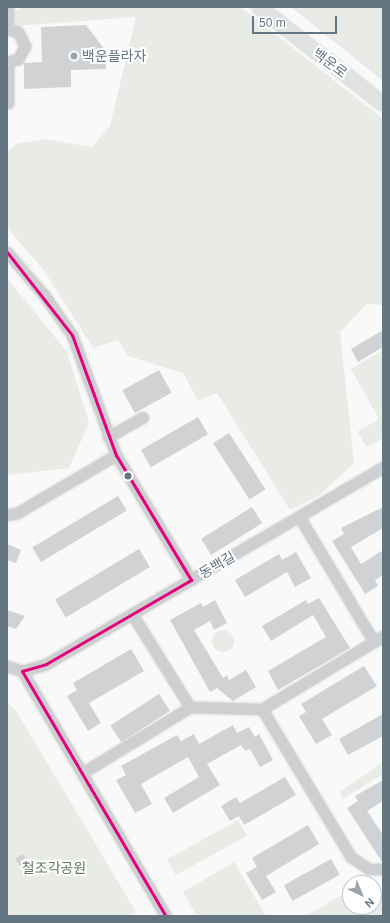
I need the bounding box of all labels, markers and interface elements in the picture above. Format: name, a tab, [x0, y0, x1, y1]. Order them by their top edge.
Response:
scale bar	[254, 8, 339, 34]
text: 50 m	[259, 16, 286, 30]
street label: 백운로	[310, 45, 350, 81]
place label: 백운플라자	[82, 48, 146, 64]
marker: 백운플라자	[69, 51, 79, 61]
unlabelled marker	[123, 471, 133, 481]
street label: 동백길	[196, 548, 238, 582]
park label: 철조각공원	[22, 860, 86, 876]
north arrow	[342, 875, 382, 915]
text: N	[363, 896, 377, 910]

